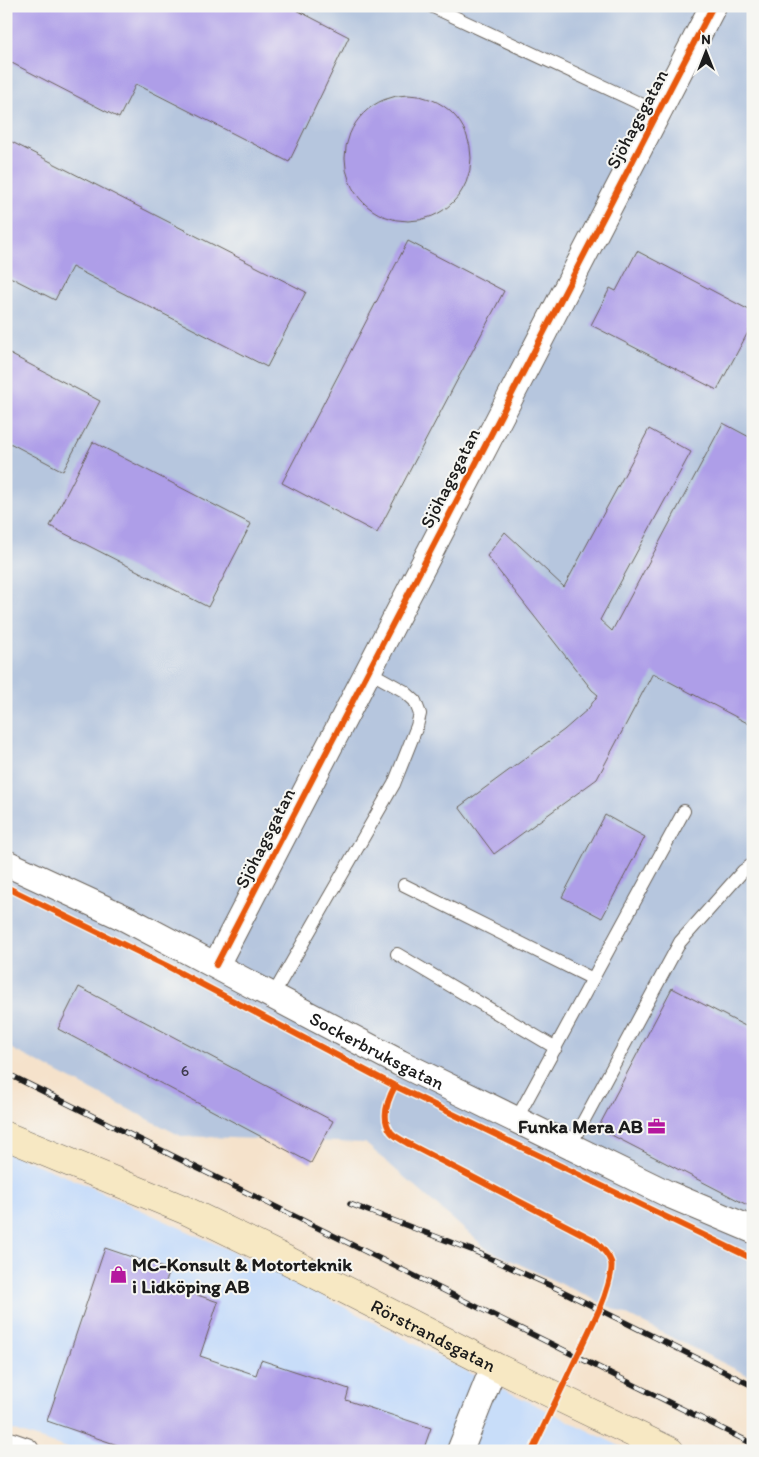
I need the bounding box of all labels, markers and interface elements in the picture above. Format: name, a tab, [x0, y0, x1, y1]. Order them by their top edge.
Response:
north arrow	[682, 28, 732, 78]
text: N	[701, 31, 711, 48]
street label: Sjöhagsgatan	[601, 65, 673, 173]
street label: Sjöhagsgatan	[415, 424, 485, 532]
street label: Sjöhagsgatan	[230, 784, 300, 892]
street label: Sockerbruksgatan	[306, 1006, 449, 1095]
house number: 6	[181, 1061, 189, 1080]
place label: Funka Mera AB	[518, 1115, 644, 1138]
office icon: Funka Mera AB	[647, 1116, 667, 1136]
place label: MC-Konsult & Motorteknik i Lidköping AB	[132, 1253, 352, 1298]
shop icon: MC-Konsult & Motorteknik i Lidköping AB	[108, 1265, 128, 1285]
street label: Rörstrandsgatan	[367, 1294, 500, 1377]

